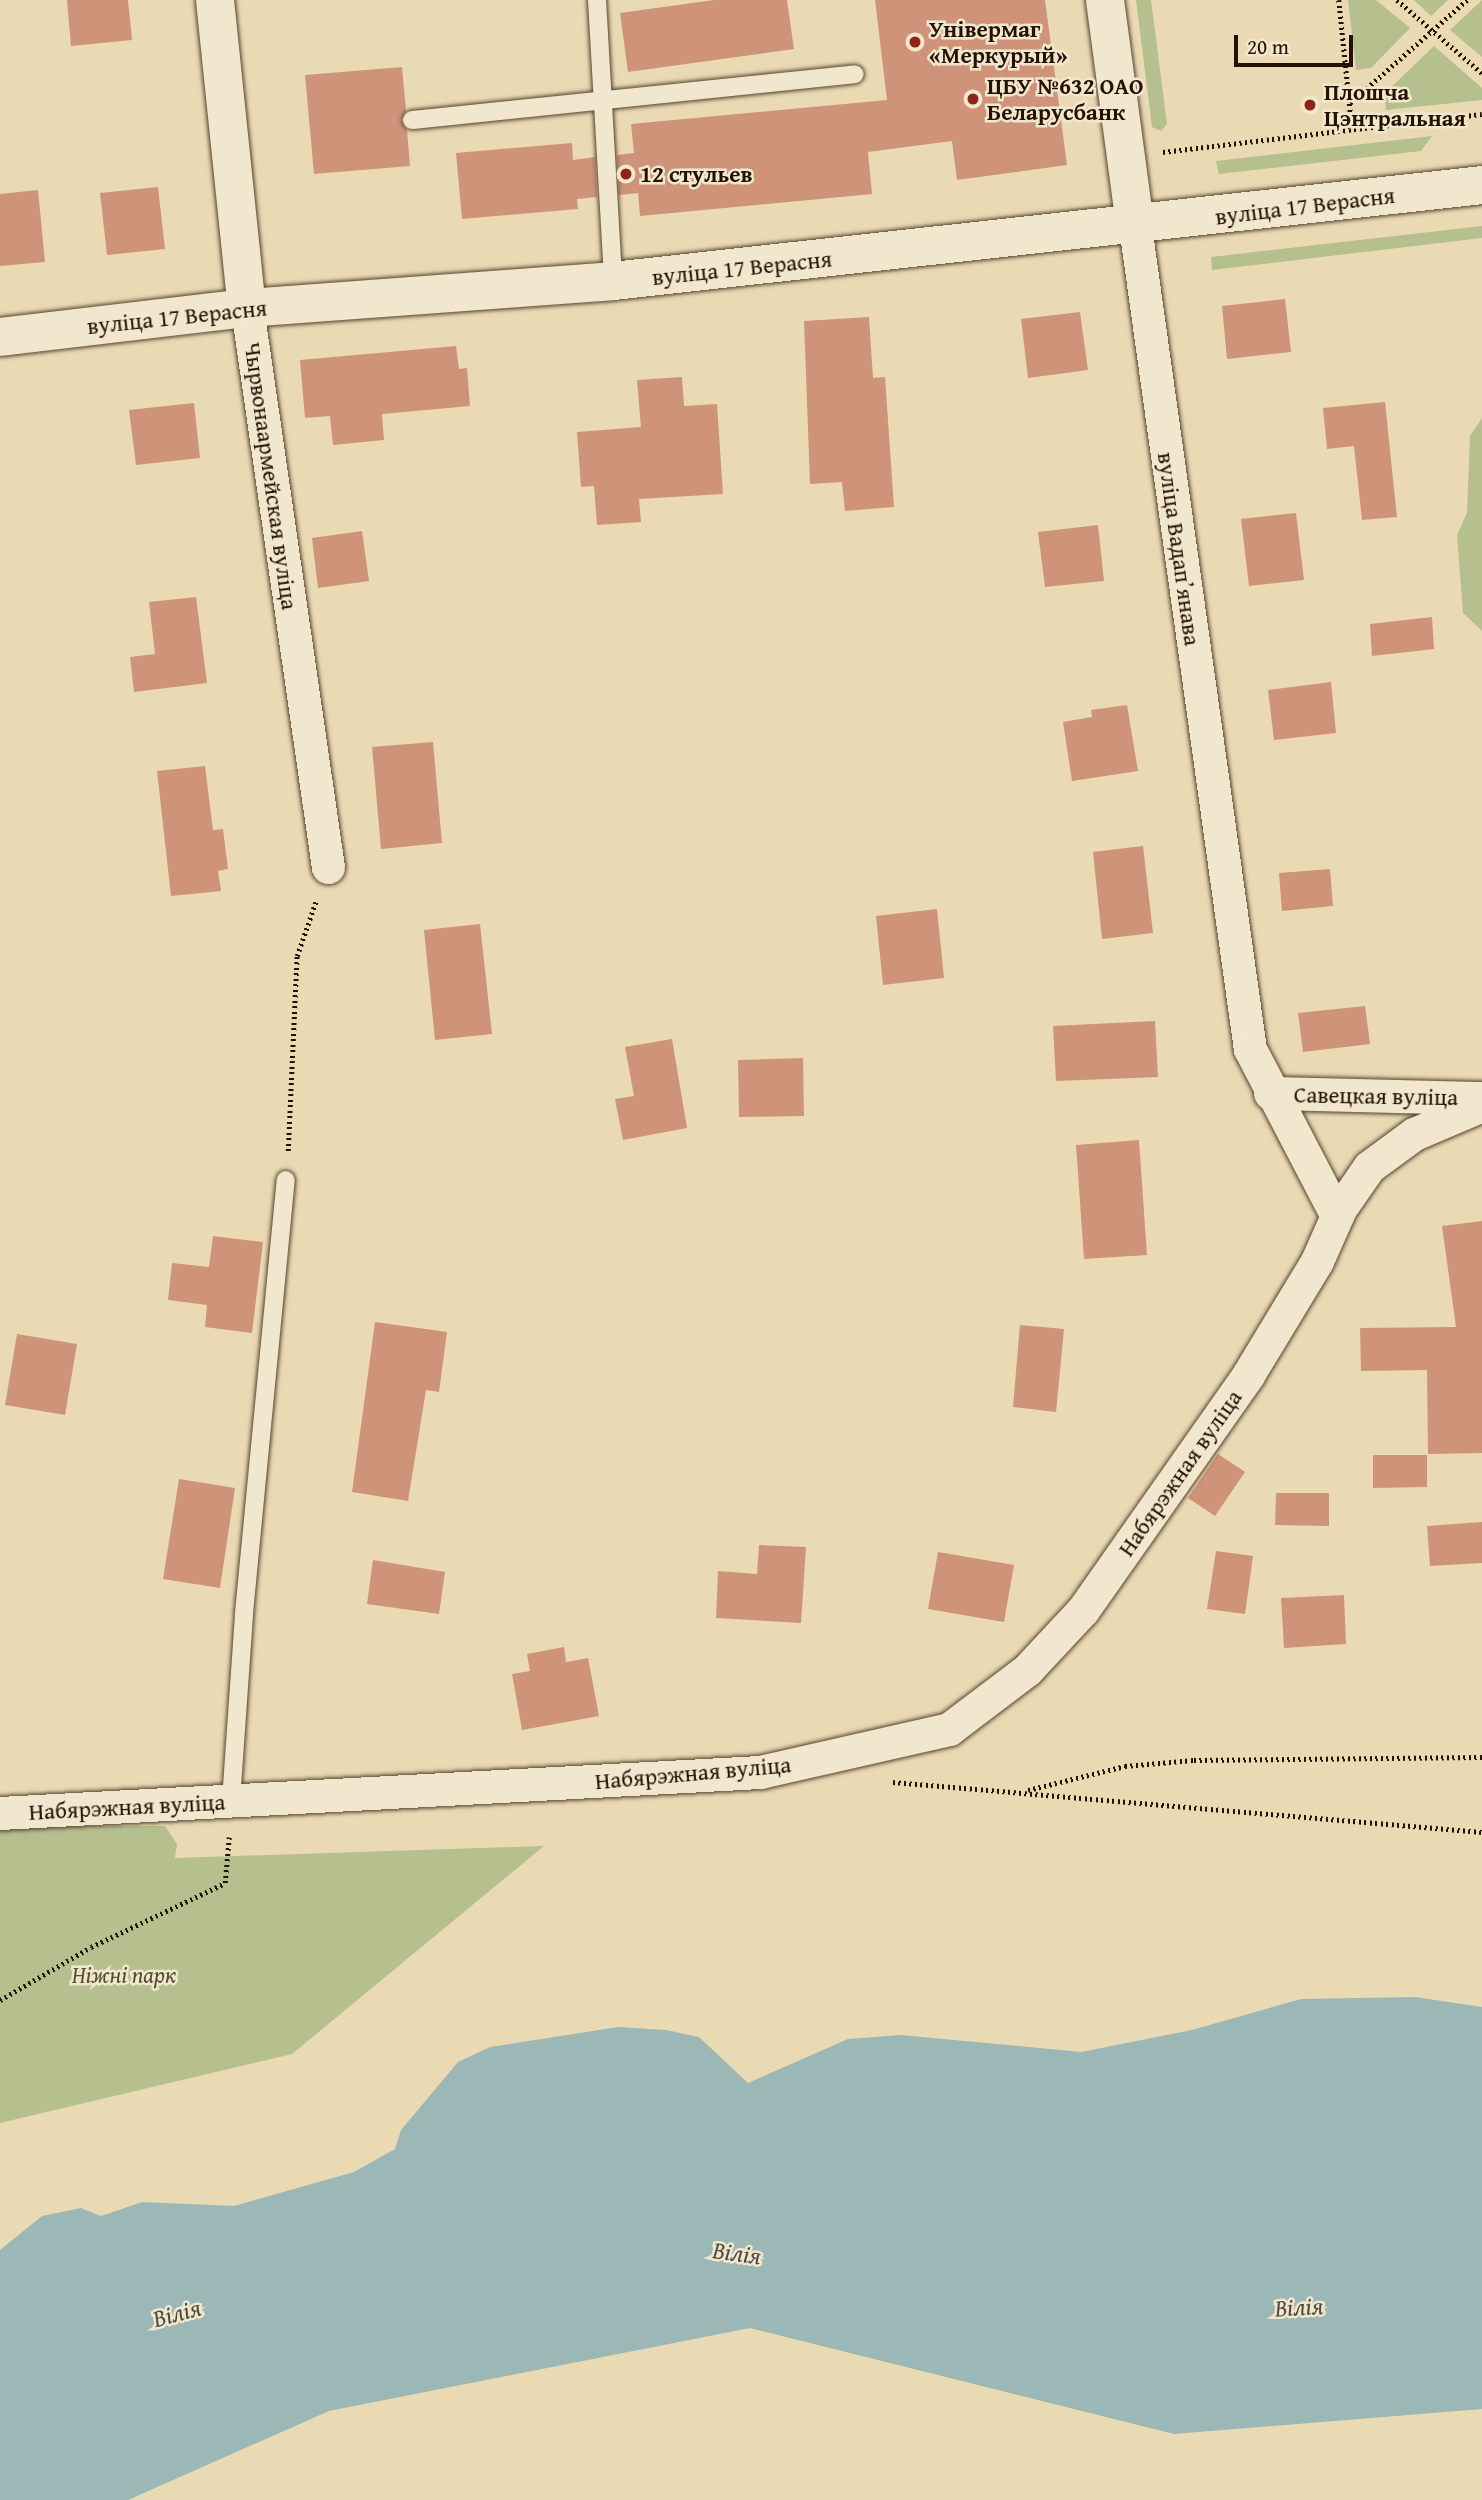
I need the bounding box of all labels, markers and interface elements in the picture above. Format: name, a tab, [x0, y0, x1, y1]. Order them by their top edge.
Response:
place label: Універмаг «Меркурый»	[929, 15, 1067, 69]
scale bar	[1237, 21, 1356, 65]
text: 20 m	[1247, 31, 1289, 62]
marker: Універмаг «Меркурый»	[907, 34, 923, 50]
place label: ЦБУ №632 ОАО Беларусбанк	[987, 72, 1143, 126]
place label: Плошча Цэнтральная	[1324, 78, 1466, 132]
marker: ЦБУ №632 ОАО Беларусбанк	[965, 91, 981, 107]
marker: Плошча Цэнтральная	[1302, 97, 1318, 113]
place label: 12 стульев	[640, 160, 753, 188]
marker: 12 стульев	[618, 166, 634, 182]
street label: вуліца 17 Верасня	[1214, 181, 1396, 231]
street label: вуліца 17 Верасня	[651, 245, 833, 291]
street label: вуліца 17 Верасня	[86, 294, 268, 340]
street label: Чырвонаармейская вуліца	[239, 340, 303, 612]
street label: вуліца Вадапʼянава	[1152, 451, 1206, 647]
street label: Савецкая вуліца	[1294, 1081, 1458, 1111]
street label: Набярэжная вуліца	[1112, 1384, 1248, 1562]
street label: Набярэжная вуліца	[594, 1751, 792, 1795]
street label: Набярэжная вуліца	[28, 1788, 226, 1826]
park label: Ніжні парк	[72, 1961, 176, 1989]
water label: Вілія	[711, 2235, 763, 2271]
water label: Вілія	[1274, 2291, 1324, 2323]
water label: Вілія	[150, 2293, 204, 2333]

